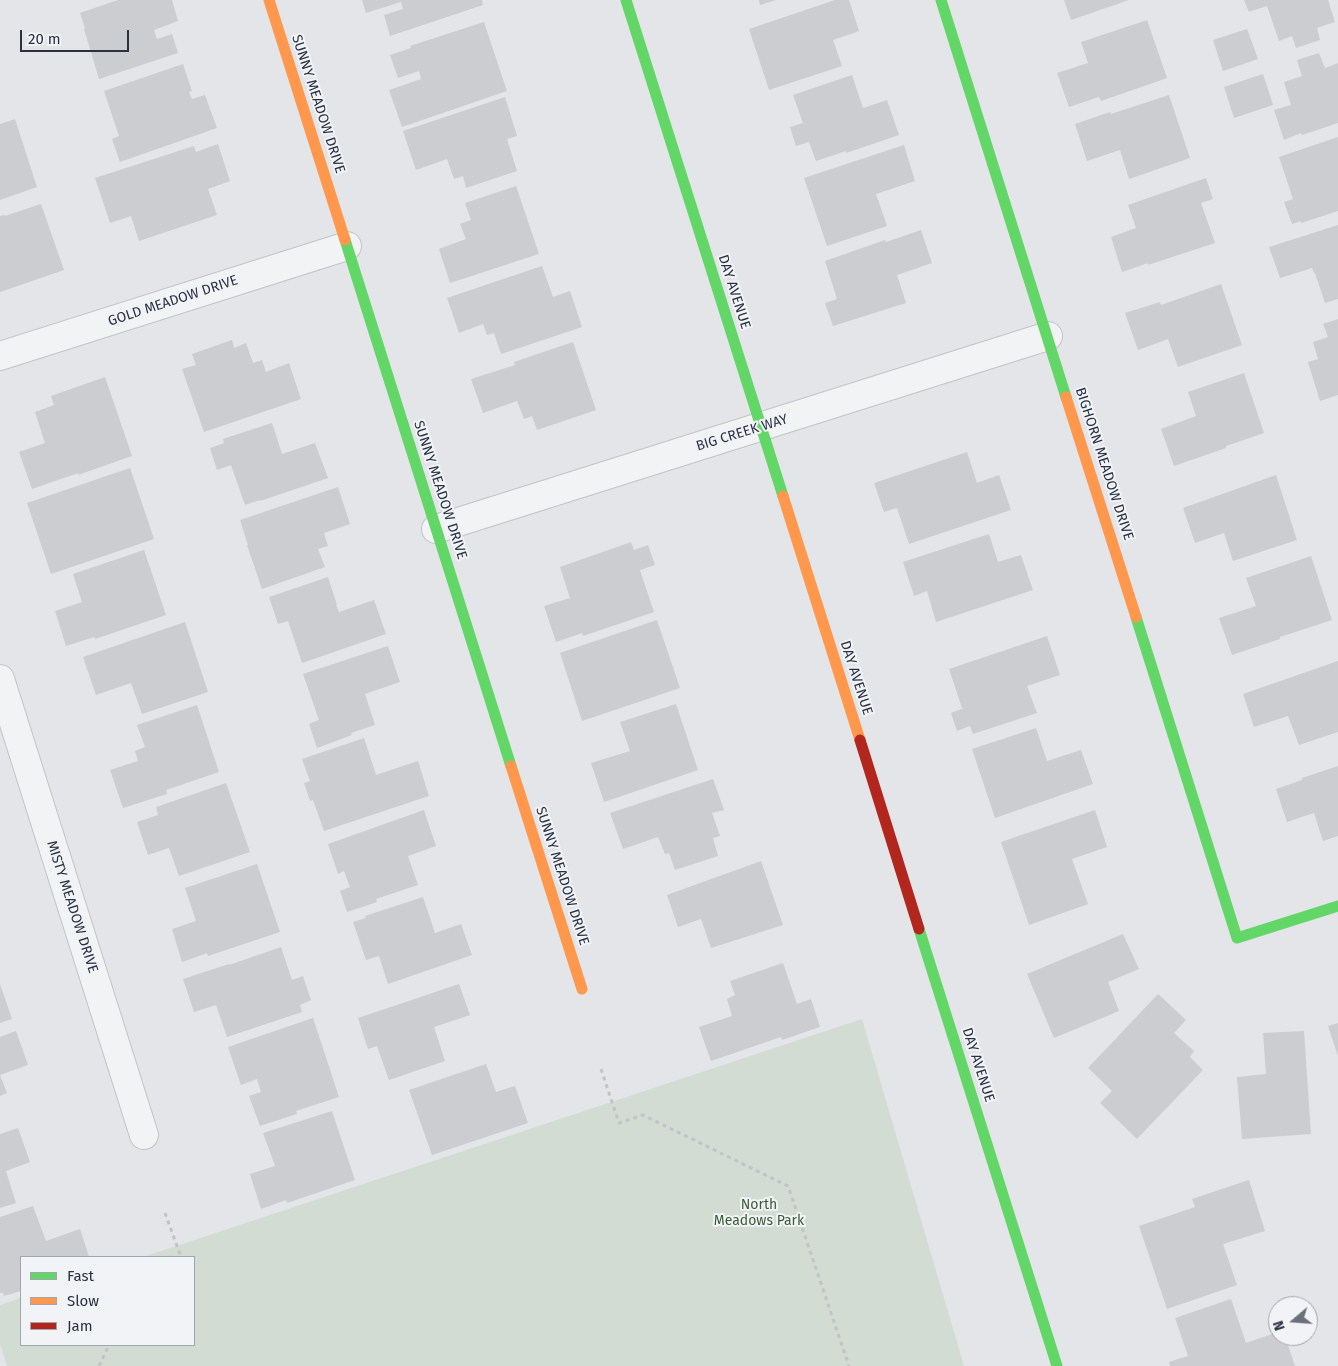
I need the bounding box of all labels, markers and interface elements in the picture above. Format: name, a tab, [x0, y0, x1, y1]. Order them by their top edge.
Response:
scale bar	[22, 20, 131, 52]
text: 20 m	[28, 30, 61, 48]
street label: SUNNY MEADOW DRIVE	[288, 33, 348, 175]
street label: DAY AVENUE	[714, 253, 754, 331]
street label: GOLD MEADOW DRIVE	[106, 272, 240, 330]
street label: BIGHORN MEADOW DRIVE	[1071, 385, 1137, 543]
street label: BIG CREEK WAY	[694, 411, 790, 455]
street label: SUNNY MEADOW DRIVE	[410, 419, 470, 561]
street label: DAY AVENUE	[836, 639, 876, 717]
street label: SUNNY MEADOW DRIVE	[532, 805, 592, 947]
street label: MISTY MEADOW DRIVE	[43, 839, 101, 975]
street label: DAY AVENUE	[958, 1026, 998, 1104]
park label: North Meadows Park	[714, 1197, 804, 1230]
legend	[20, 1256, 195, 1346]
text: Fast	[67, 1267, 94, 1285]
text: Slow	[67, 1292, 99, 1310]
north arrow	[1268, 1296, 1318, 1346]
text: Jam	[67, 1317, 93, 1335]
text: N	[1270, 1318, 1289, 1333]

